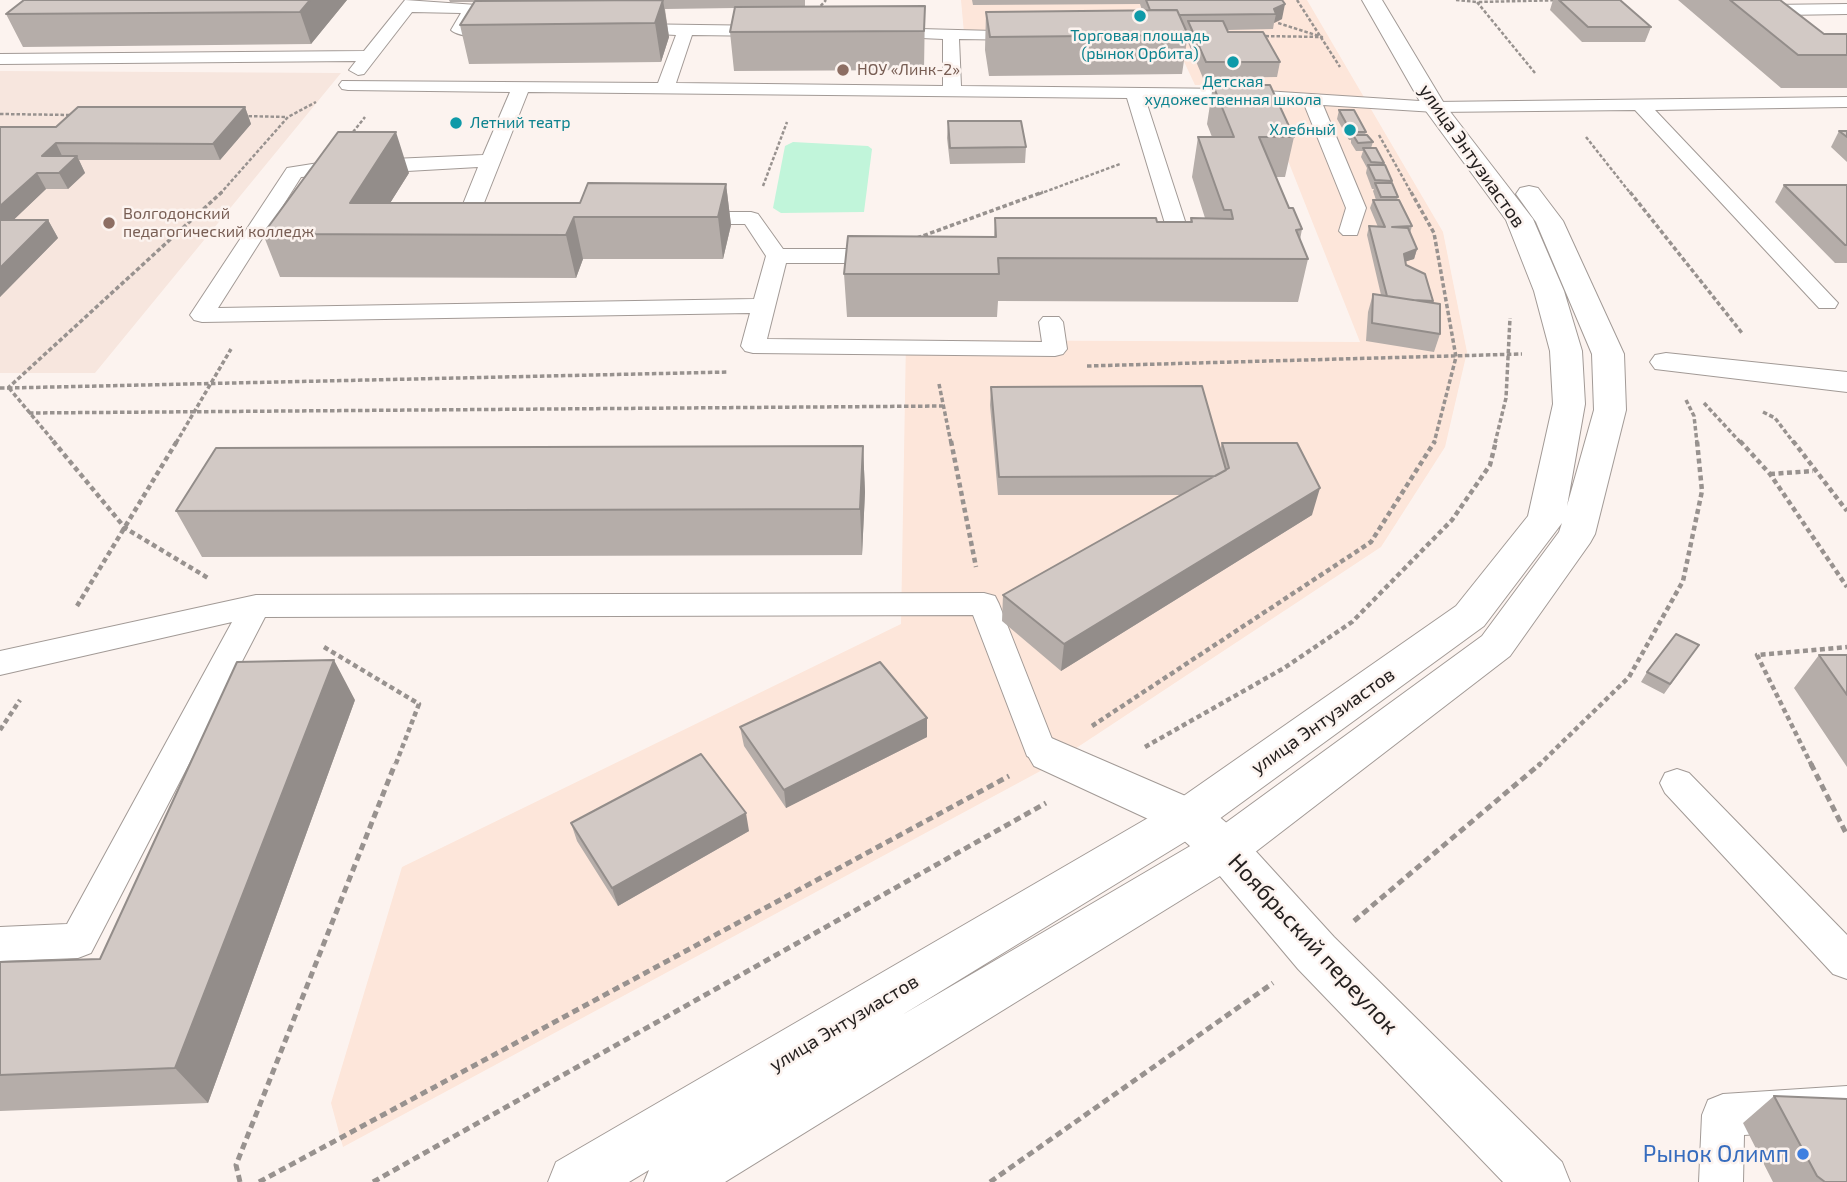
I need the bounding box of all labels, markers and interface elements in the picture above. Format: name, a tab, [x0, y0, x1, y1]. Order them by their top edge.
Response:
marker: Торговая площадь (рынок Орбита)	[1132, 8, 1148, 24]
place label: Торговая площадь (рынок Орбита)	[1070, 26, 1210, 64]
marker: Детская художественная школа	[1225, 54, 1241, 70]
place label: НОУ «Линк-2»	[857, 60, 960, 80]
marker: НОУ «Линк-2»	[835, 62, 851, 78]
place label: Детская художественная школа	[1144, 72, 1322, 110]
street label: улица Энтузиастов	[1414, 80, 1530, 232]
place label: Летний театр	[470, 113, 570, 133]
marker: Летний театр	[448, 115, 464, 131]
place label: Хлебный	[1269, 120, 1336, 140]
marker: Хлебный	[1342, 122, 1358, 138]
place label: Волгодонский педагогический колледж	[123, 204, 314, 242]
marker: Волгодонский педагогический колледж	[101, 215, 117, 231]
street label: улица Энтузиастов	[1247, 663, 1399, 779]
street label: Ноябрьский переулок	[1222, 848, 1404, 1040]
street label: улица Энтузиастов	[765, 970, 923, 1076]
place label: Рынок Олимп	[1643, 1140, 1789, 1168]
marker: Рынок Олимп	[1795, 1146, 1811, 1162]

